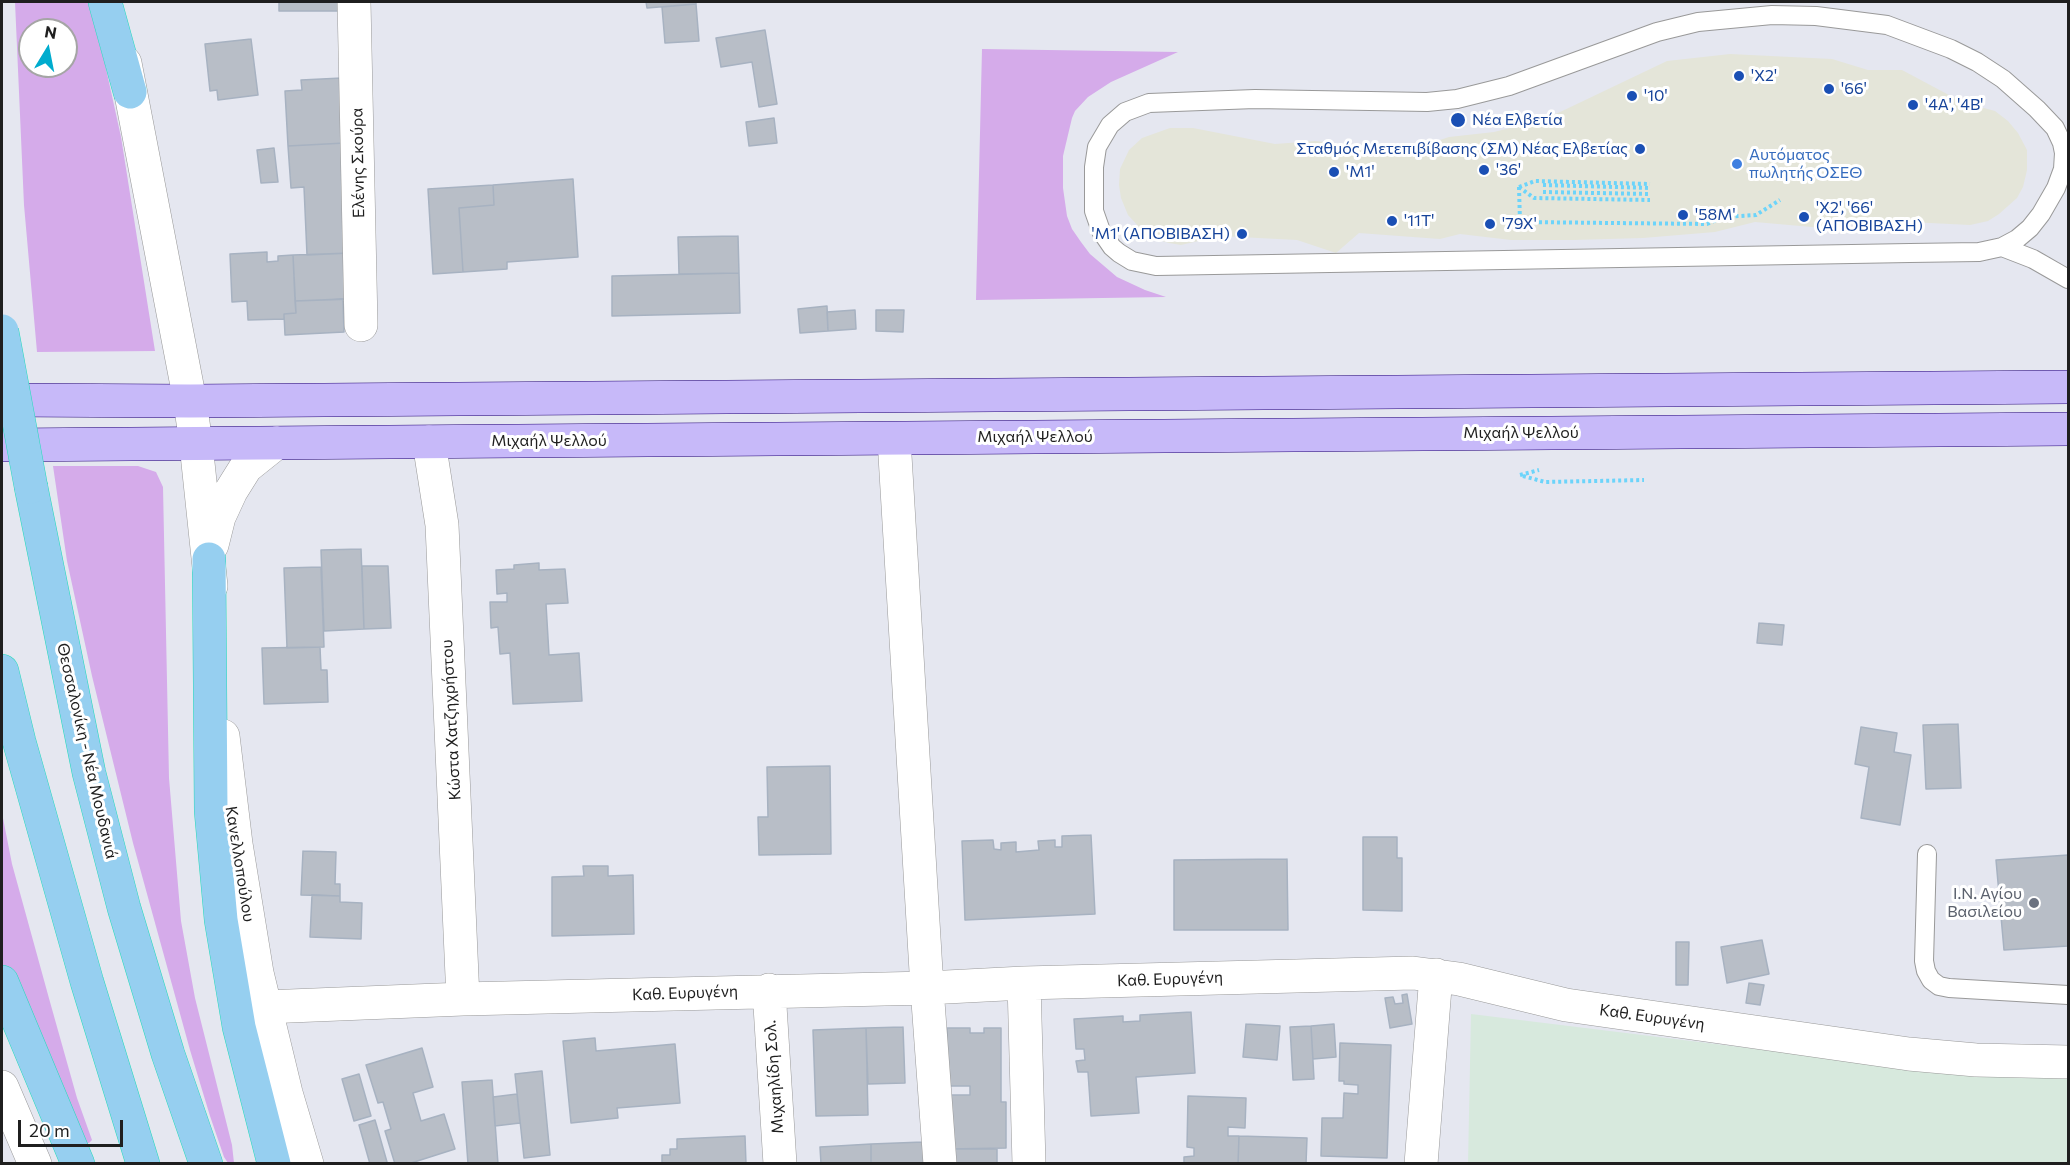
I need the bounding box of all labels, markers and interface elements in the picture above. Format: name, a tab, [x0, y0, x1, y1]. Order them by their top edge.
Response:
north arrow	[18, 18, 78, 78]
text: N	[43, 21, 58, 42]
place label: 'Χ2'	[1751, 66, 1777, 86]
marker: 'Χ2'	[1732, 69, 1746, 83]
place label: '66'	[1841, 79, 1867, 99]
marker: '66'	[1822, 82, 1836, 96]
place label: '10'	[1644, 86, 1668, 106]
marker: '10'	[1625, 89, 1639, 103]
place label: '4Α', '4Β'	[1925, 95, 1984, 115]
marker: '4Α', '4Β'	[1906, 98, 1920, 112]
street label: Ελένης Σκούρα	[347, 108, 369, 218]
place label: Νέα Ελβετία	[1472, 110, 1563, 130]
marker: Νέα Ελβετία	[1449, 111, 1467, 129]
place label: Σταθμός Μετεπιβίβασης (ΣΜ) Νέας Ελβετίας	[1296, 139, 1628, 159]
marker: Σταθμός Μετεπιβίβασης (ΣΜ) Νέας Ελβετίας	[1633, 142, 1647, 156]
place label: Αυτόματος πωλητής ΟΣΕΘ	[1749, 145, 1862, 183]
marker: Αυτόματος πωλητής ΟΣΕΘ	[1730, 157, 1744, 171]
place label: '36'	[1496, 160, 1521, 180]
place label: 'Μ1'	[1346, 162, 1375, 182]
marker: '36'	[1477, 163, 1491, 177]
marker: 'Μ1'	[1327, 165, 1341, 179]
place label: 'Χ2', '66' (ΑΠΟΒΙΒΑΣΗ)	[1816, 198, 1923, 236]
place label: '58Μ'	[1695, 205, 1736, 225]
marker: '58Μ'	[1676, 208, 1690, 222]
marker: 'Χ2', '66' (ΑΠΟΒΙΒΑΣΗ)	[1797, 210, 1811, 224]
place label: '11Τ'	[1404, 211, 1434, 231]
marker: '11Τ'	[1385, 214, 1399, 228]
place label: '79Χ'	[1502, 214, 1537, 234]
marker: '79Χ'	[1483, 217, 1497, 231]
place label: 'Μ1' (ΑΠΟΒΙΒΑΣΗ)	[1092, 224, 1230, 244]
marker: 'Μ1' (ΑΠΟΒΙΒΑΣΗ)	[1235, 227, 1249, 241]
street label: Μιχαήλ Ψελλού	[1463, 423, 1579, 443]
street label: Μιχαήλ Ψελλού	[977, 427, 1093, 447]
street label: Μιχαήλ Ψελλού	[491, 431, 607, 451]
street label: Κώστα Χατζηχρήστου	[437, 639, 465, 801]
street label: Θεσσαλονίκη - Νέα Μουδανιά	[53, 641, 121, 861]
street label: Κανελλοπούλου	[221, 805, 259, 923]
place label: Ι.Ν. Αγίου Βασιλείου	[1947, 884, 2022, 922]
marker: Ι.Ν. Αγίου Βασιλείου	[2027, 896, 2041, 910]
street label: Καθ. Ευρυγένη	[1117, 968, 1223, 990]
street label: Καθ. Ευρυγένη	[632, 982, 738, 1004]
street label: Καθ. Ευρυγένη	[1598, 1000, 1706, 1034]
street label: Μιχαηλίδη Σολ.	[760, 1019, 788, 1135]
scale bar	[21, 1108, 126, 1146]
text: 20 m	[29, 1119, 70, 1141]

